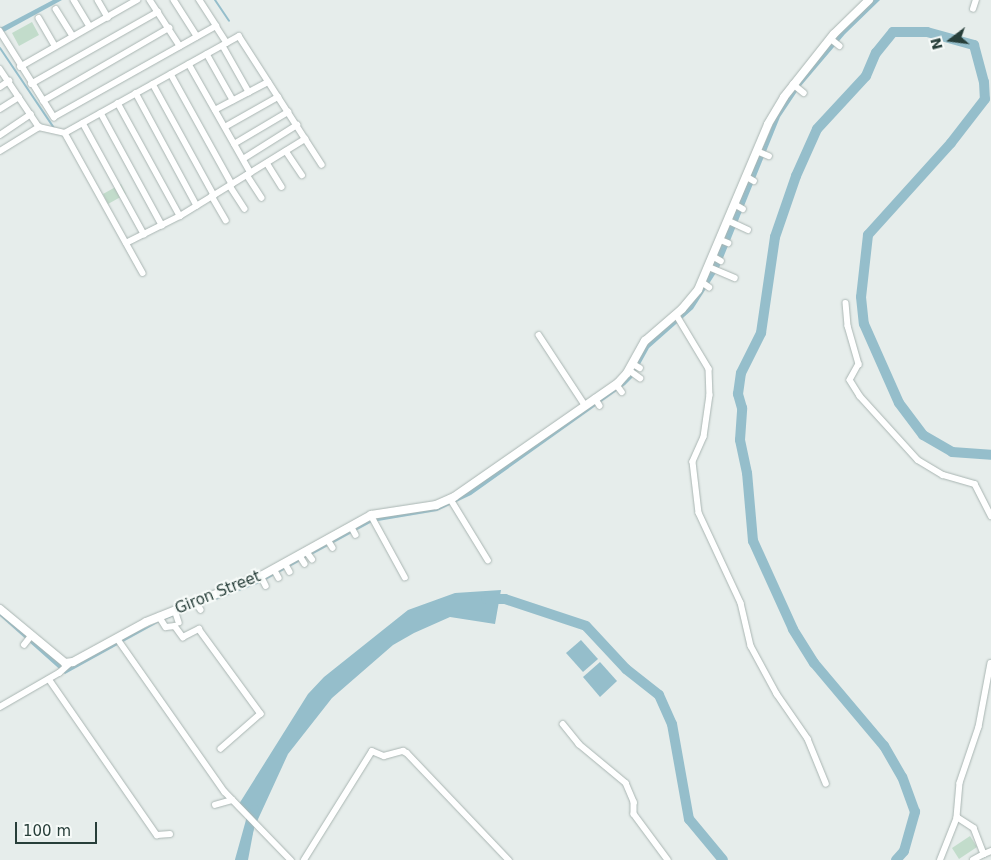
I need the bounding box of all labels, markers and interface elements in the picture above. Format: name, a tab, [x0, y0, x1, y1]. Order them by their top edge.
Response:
north arrow	[926, 15, 976, 65]
text: N	[927, 36, 946, 52]
street label: Giron Street	[173, 568, 263, 618]
scale bar	[18, 812, 100, 844]
text: 100 m	[23, 822, 71, 840]

